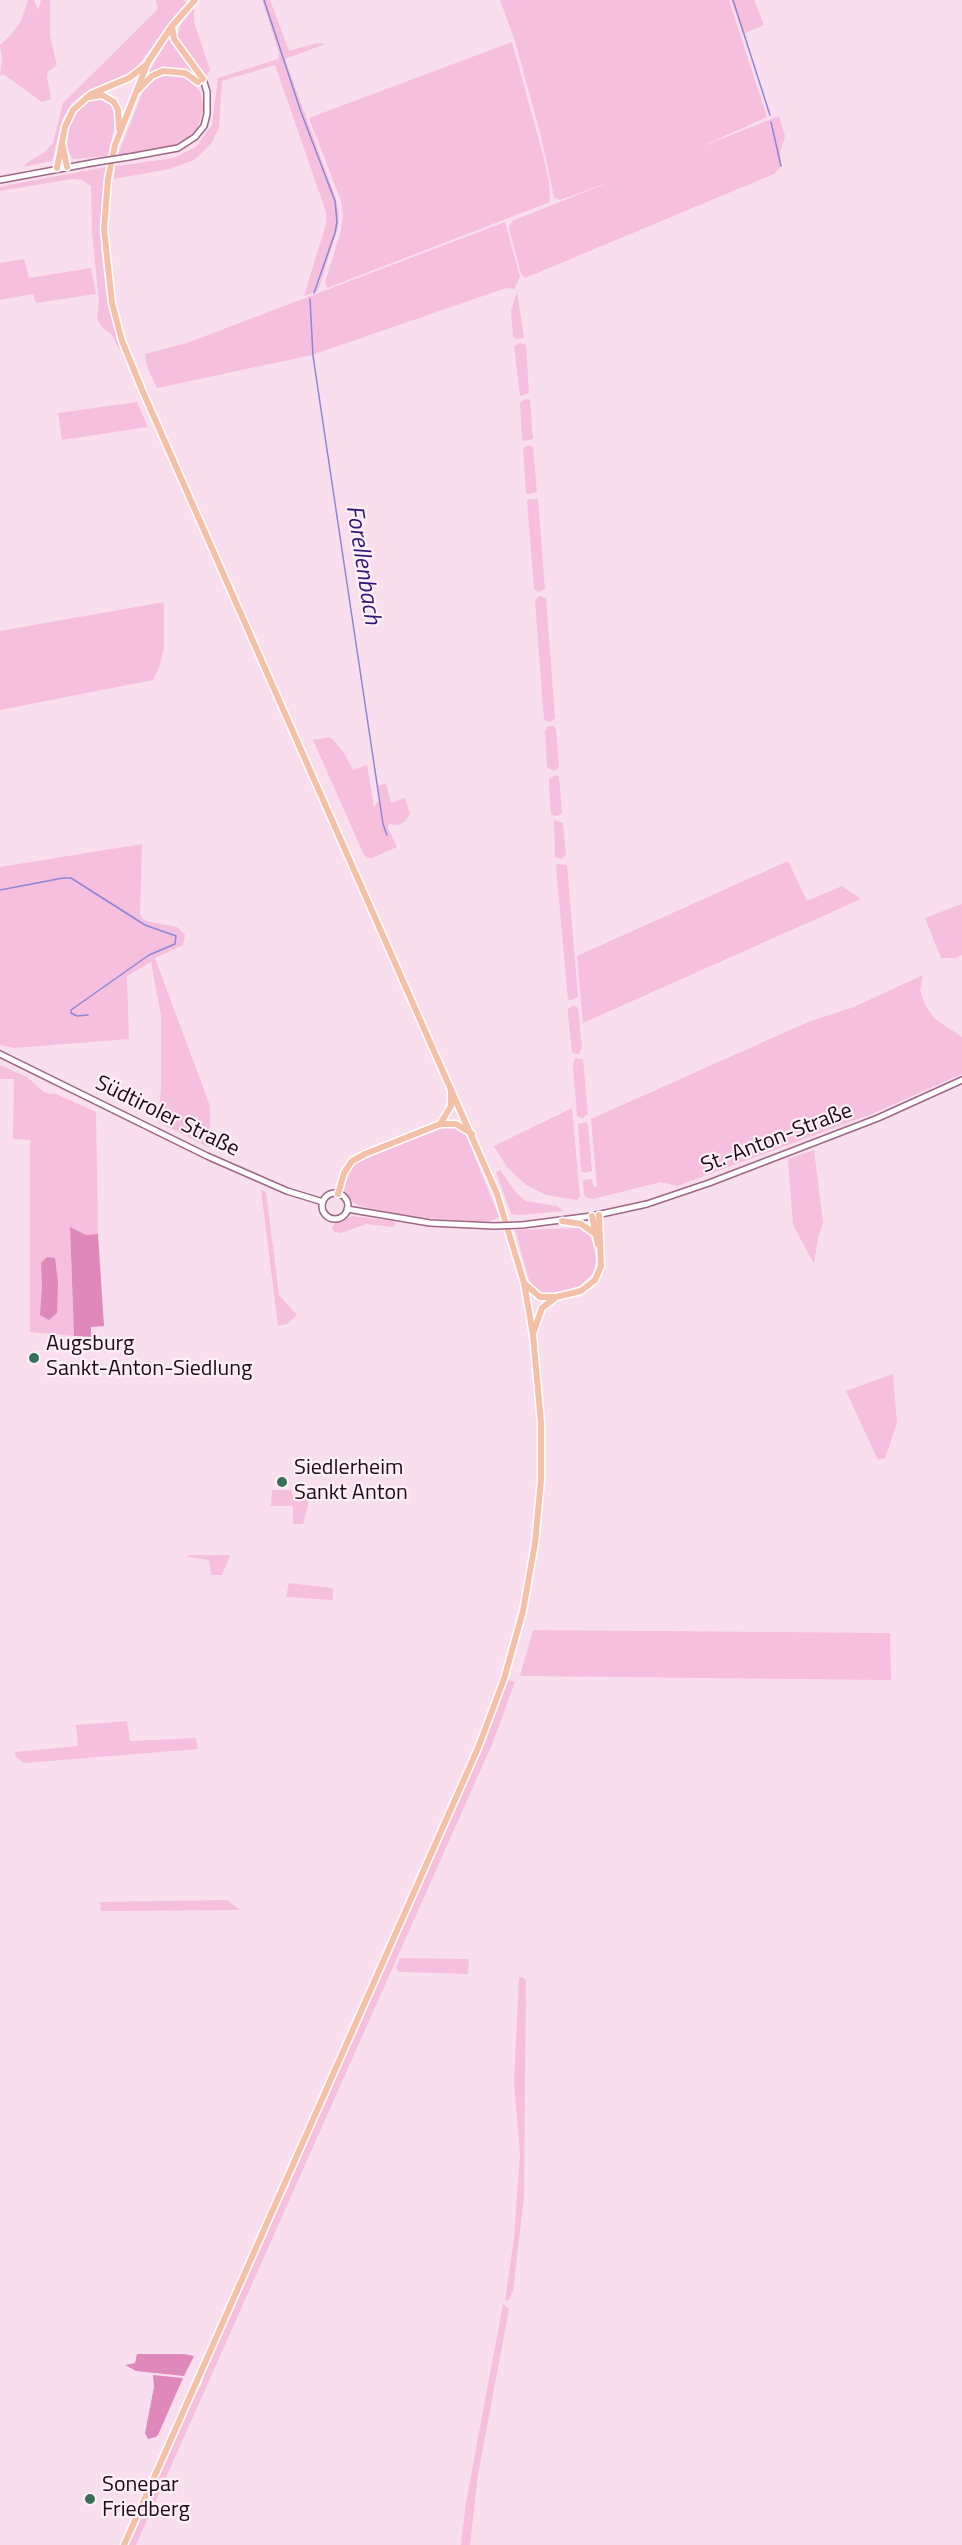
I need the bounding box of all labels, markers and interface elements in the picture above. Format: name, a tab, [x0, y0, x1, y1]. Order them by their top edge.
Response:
water label: Forellenbach	[338, 503, 386, 627]
street label: Südtiroler Straße	[91, 1071, 243, 1163]
street label: St.-Anton-Straße	[698, 1098, 856, 1180]
place label: Augsburg Sankt-Anton-Siedlung	[46, 1332, 252, 1384]
marker: Augsburg Sankt-Anton-Siedlung	[27, 1351, 41, 1365]
place label: Siedlerheim Sankt Anton	[294, 1456, 408, 1508]
marker: Siedlerheim Sankt Anton	[275, 1475, 289, 1489]
place label: Sonepar Friedberg	[102, 2473, 190, 2524]
marker: Sonepar Friedberg	[83, 2492, 97, 2506]

